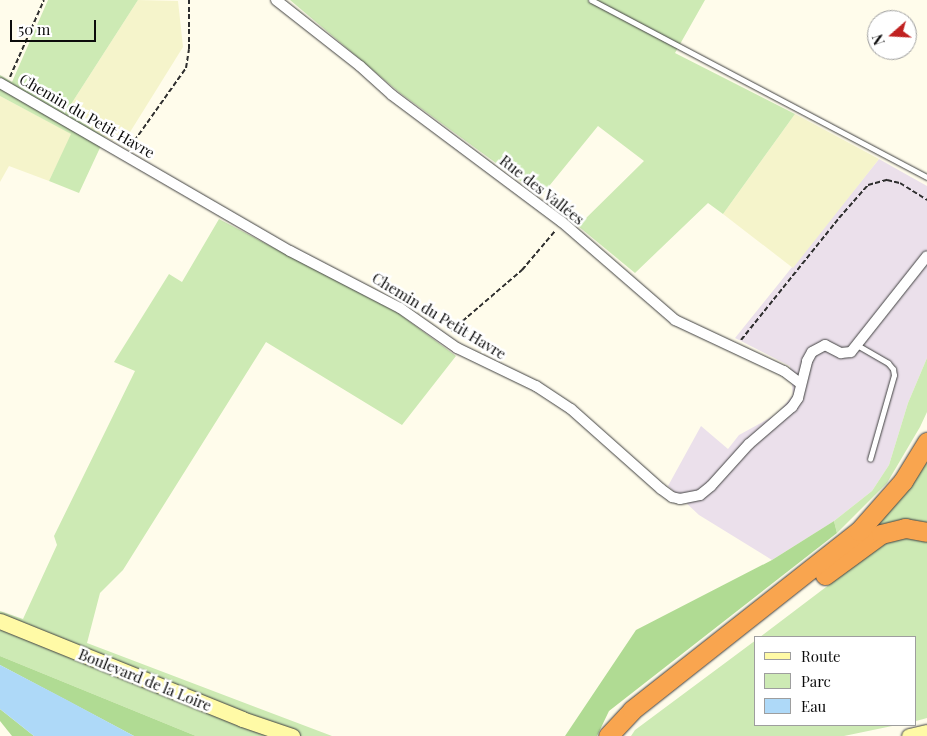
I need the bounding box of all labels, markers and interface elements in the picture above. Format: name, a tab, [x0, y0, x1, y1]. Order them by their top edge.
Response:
scale bar	[12, 10, 99, 42]
north arrow	[867, 10, 917, 60]
text: 50 m	[18, 19, 50, 39]
text: N	[868, 32, 889, 48]
street label: Chemin du Petit Havre	[16, 70, 158, 162]
street label: Rue des Vallées	[496, 151, 588, 229]
street label: Chemin du Petit Havre	[369, 269, 509, 363]
legend	[754, 636, 917, 726]
street label: Boulevard de la Loire	[76, 645, 214, 715]
text: Route	[801, 646, 841, 666]
text: Parc	[801, 671, 831, 691]
text: Eau	[801, 696, 826, 716]

